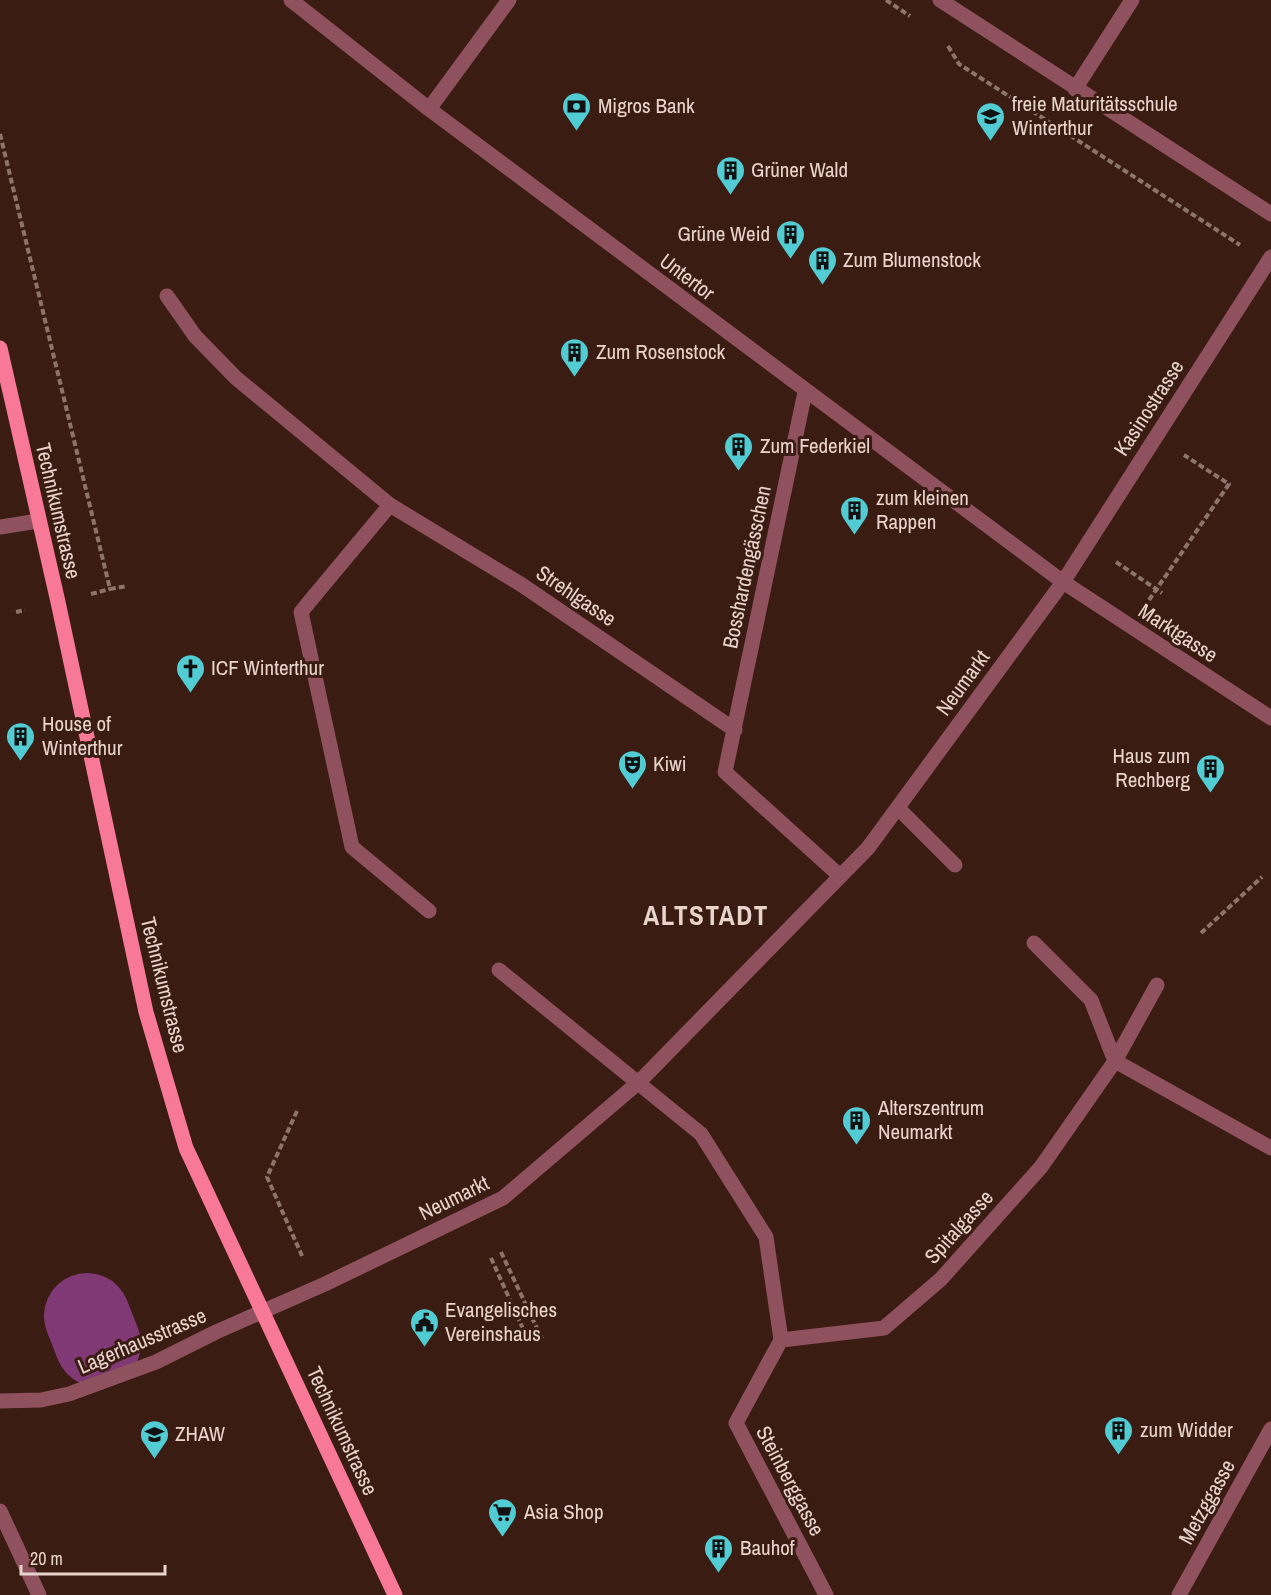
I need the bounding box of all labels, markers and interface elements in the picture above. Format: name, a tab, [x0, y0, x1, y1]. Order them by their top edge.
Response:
place label: freie Maturitätsschule Winterthur	[1012, 89, 1178, 142]
bank icon: Migros Bank	[561, 90, 593, 132]
place label: Migros Bank	[598, 91, 695, 120]
school or university icon: freie Maturitätsschule Winterthur	[975, 100, 1007, 142]
building icon: Grüner Wald	[714, 154, 746, 196]
place label: Grüner Wald	[751, 155, 848, 184]
building icon: Grüne Weid	[775, 218, 807, 260]
place label: Grüne Weid	[677, 219, 770, 248]
building icon: Zum Blumenstock	[806, 244, 838, 286]
place label: Zum Blumenstock	[843, 245, 981, 274]
street label: Untertor	[654, 246, 721, 307]
building icon: Zum Rosenstock	[559, 336, 591, 378]
place label: Zum Rosenstock	[596, 337, 726, 366]
street label: Kasinostrasse	[1107, 354, 1190, 461]
building icon: Zum Federkiel	[723, 430, 755, 472]
place label: Zum Federkiel	[760, 431, 870, 460]
street label: Technikumstrasse	[29, 440, 88, 582]
street label: Bosshardengässchen	[715, 483, 778, 651]
place label: zum kleinen Rappen	[876, 483, 969, 536]
building icon: zum kleinen Rappen	[839, 494, 871, 536]
street label: Strehlgasse	[530, 558, 622, 633]
street label: Marktgasse	[1133, 596, 1223, 669]
street label: Neumarkt	[929, 644, 996, 721]
church icon: ICF Winterthur	[174, 652, 206, 694]
place label: ICF Winterthur	[211, 653, 324, 682]
place label: House of Winterthur	[42, 709, 123, 762]
building icon: House of Winterthur	[5, 720, 37, 762]
place label: Haus zum Rechberg	[1112, 741, 1190, 794]
theatre icon: Kiwi	[616, 748, 648, 790]
place label: Kiwi	[653, 749, 687, 778]
building icon: Haus zum Rechberg	[1195, 752, 1227, 794]
district label: ALTSTADT	[643, 897, 769, 933]
street label: Technikumstrasse	[134, 914, 195, 1056]
place label: Alterszentrum Neumarkt	[877, 1093, 984, 1146]
building icon: Alterszentrum Neumarkt	[841, 1104, 873, 1146]
street label: Neumarkt	[414, 1168, 494, 1227]
street label: Spitalgasse	[918, 1184, 1000, 1270]
place label: Evangelisches Vereinshaus	[445, 1295, 557, 1348]
street label: Lagerhausstrasse	[73, 1300, 210, 1381]
public building icon: Evangelisches Vereinshaus	[408, 1306, 440, 1348]
street label: Technikumstrasse	[300, 1362, 385, 1500]
building icon: zum Widder	[1103, 1414, 1135, 1456]
place label: zum Widder	[1140, 1415, 1233, 1444]
school or university icon: ZHAW	[138, 1418, 170, 1460]
place label: ZHAW	[175, 1419, 226, 1448]
street label: Steinberggasse	[749, 1421, 832, 1541]
street label: Metzggasse	[1171, 1454, 1242, 1549]
supermarket icon: Asia Shop	[487, 1496, 519, 1538]
place label: Asia Shop	[523, 1497, 603, 1526]
building icon: Bauhof	[703, 1532, 735, 1574]
place label: Bauhof	[740, 1533, 795, 1562]
scale bar	[21, 1538, 165, 1576]
text: 20 m	[30, 1546, 63, 1571]

